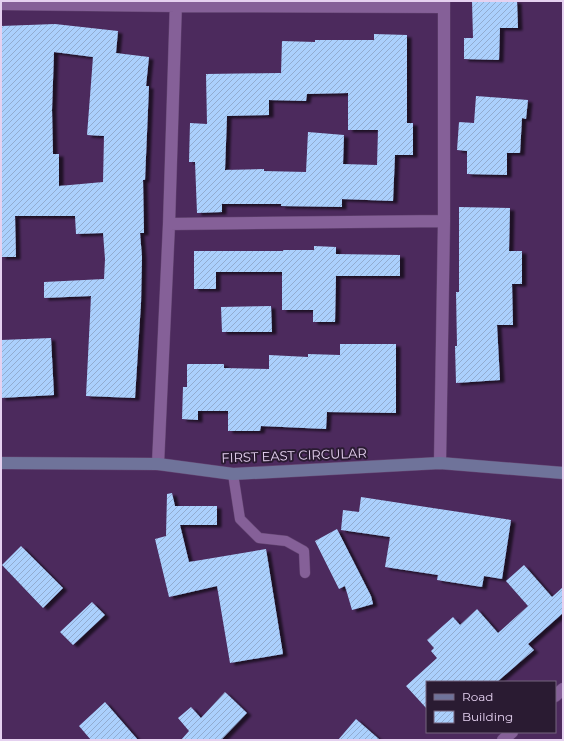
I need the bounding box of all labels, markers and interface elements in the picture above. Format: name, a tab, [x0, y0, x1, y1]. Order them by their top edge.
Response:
street label: FIRST EAST CIRCULAR	[221, 444, 367, 466]
legend	[426, 681, 556, 733]
text: Road	[462, 689, 493, 704]
text: Building	[462, 709, 513, 724]

